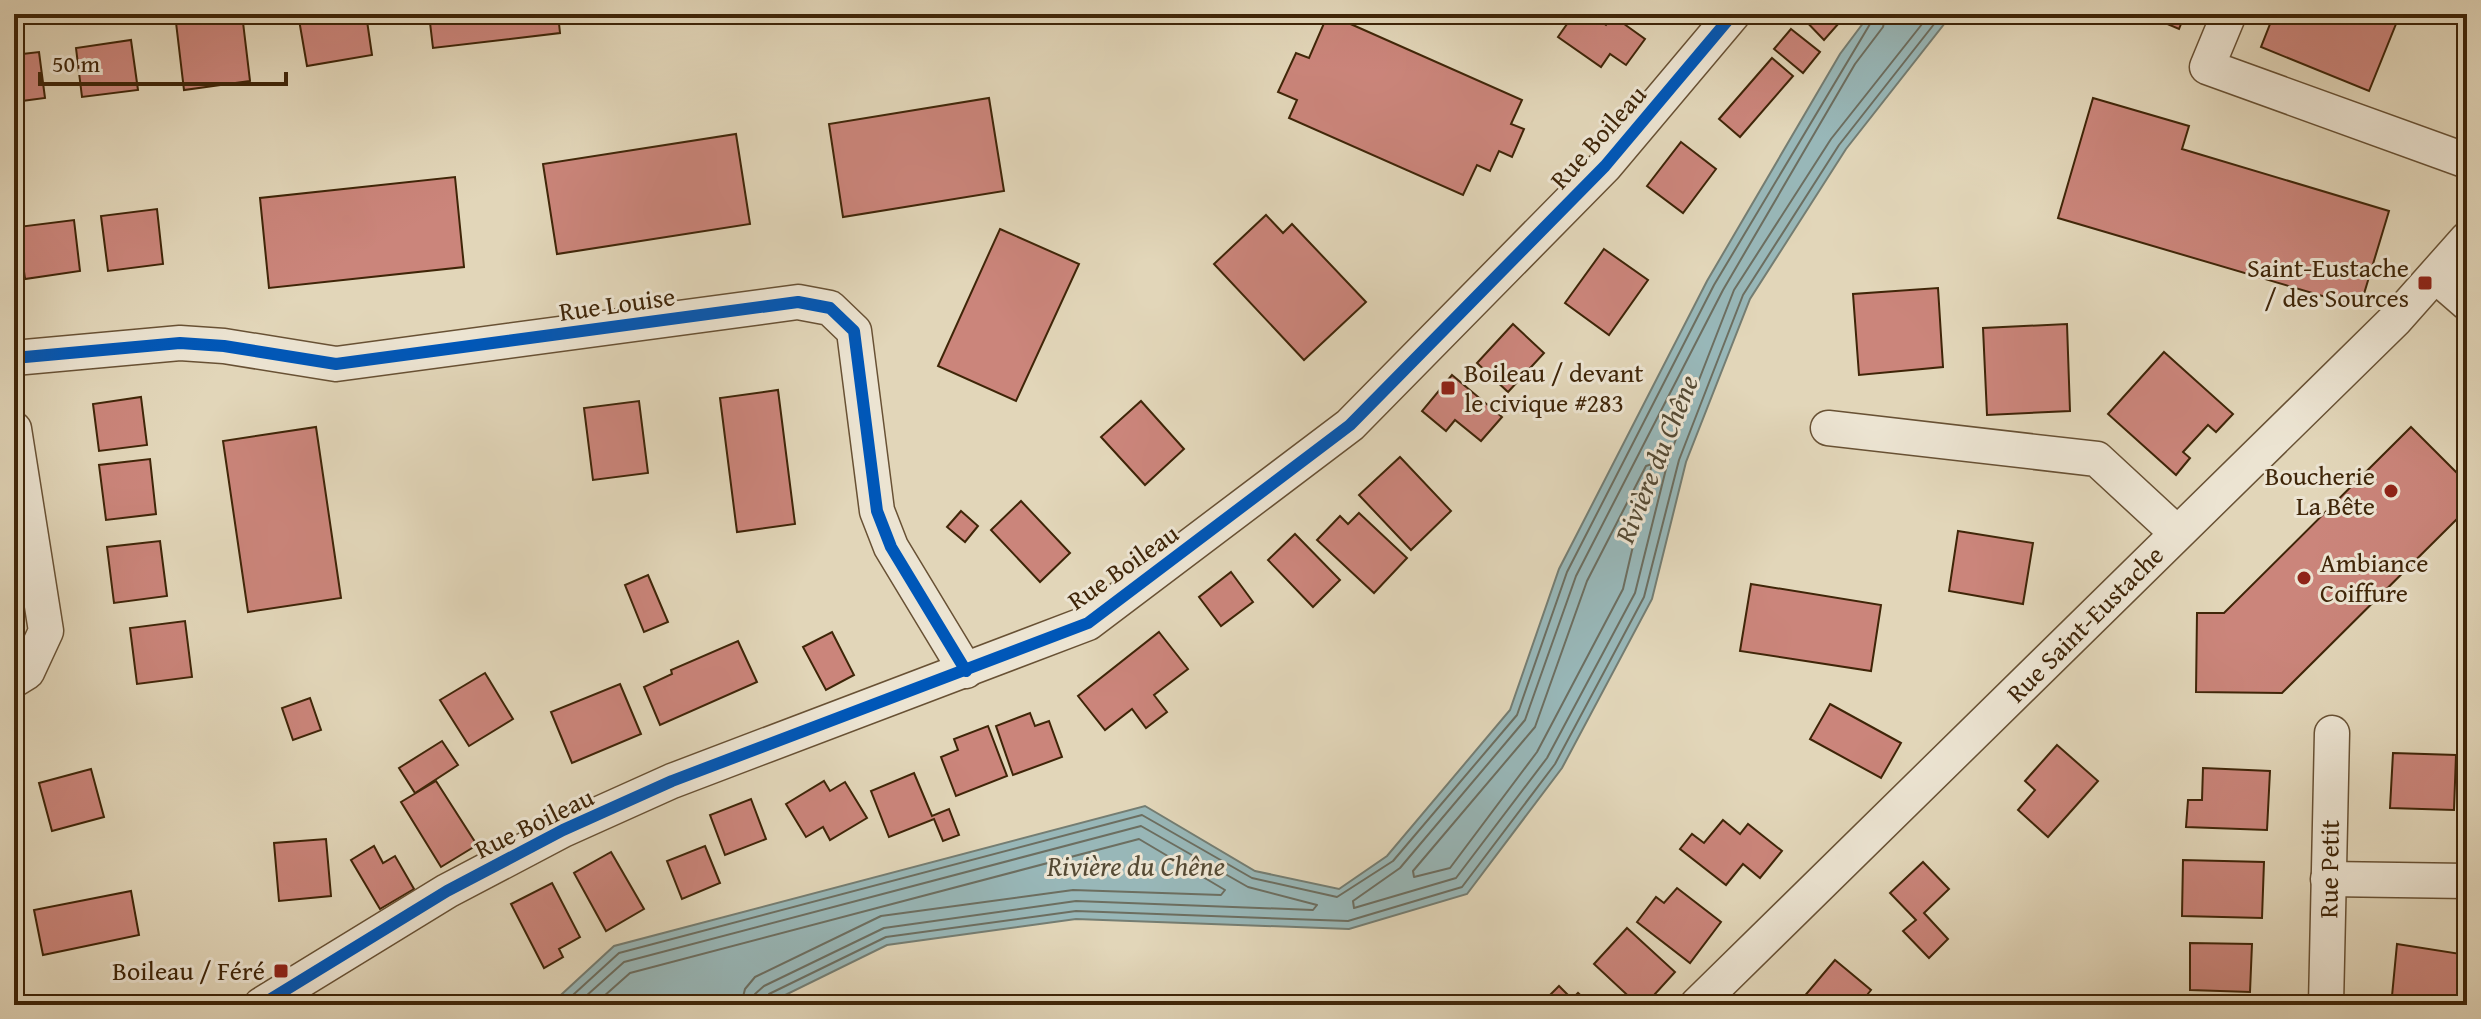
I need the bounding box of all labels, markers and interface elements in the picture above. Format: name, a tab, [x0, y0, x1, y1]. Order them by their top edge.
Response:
scale bar	[40, 36, 286, 86]
text: 50 m	[52, 46, 100, 81]
street label: Rue Boileau	[1540, 76, 1655, 197]
place label: Saint-Eustache / des Sources	[2247, 248, 2409, 317]
marker: Saint-Eustache / des Sources	[2416, 274, 2434, 292]
street label: Rue Louise	[556, 276, 677, 331]
place label: Boileau / devant le civique #283	[1464, 353, 1643, 422]
water label: Rivière du Chêne	[1603, 369, 1708, 550]
marker: Boileau / devant le civique #283	[1439, 379, 1457, 397]
place label: Boucherie La Bête	[2265, 456, 2375, 525]
marker: Boucherie La Bête	[2382, 482, 2400, 500]
street label: Rue Boileau	[1059, 514, 1186, 619]
street label: Rue Saint-Eustache	[1997, 536, 2172, 711]
place label: Ambiance Coiffure	[2320, 543, 2428, 612]
marker: Ambiance Coiffure	[2295, 569, 2313, 587]
street label: Rue Boileau	[468, 777, 600, 868]
street label: Rue Petit	[2308, 819, 2349, 919]
water label: Rivière du Chêne	[1046, 845, 1225, 886]
place label: Boileau / Féré	[112, 951, 265, 990]
marker: Boileau / Féré	[272, 962, 290, 980]

